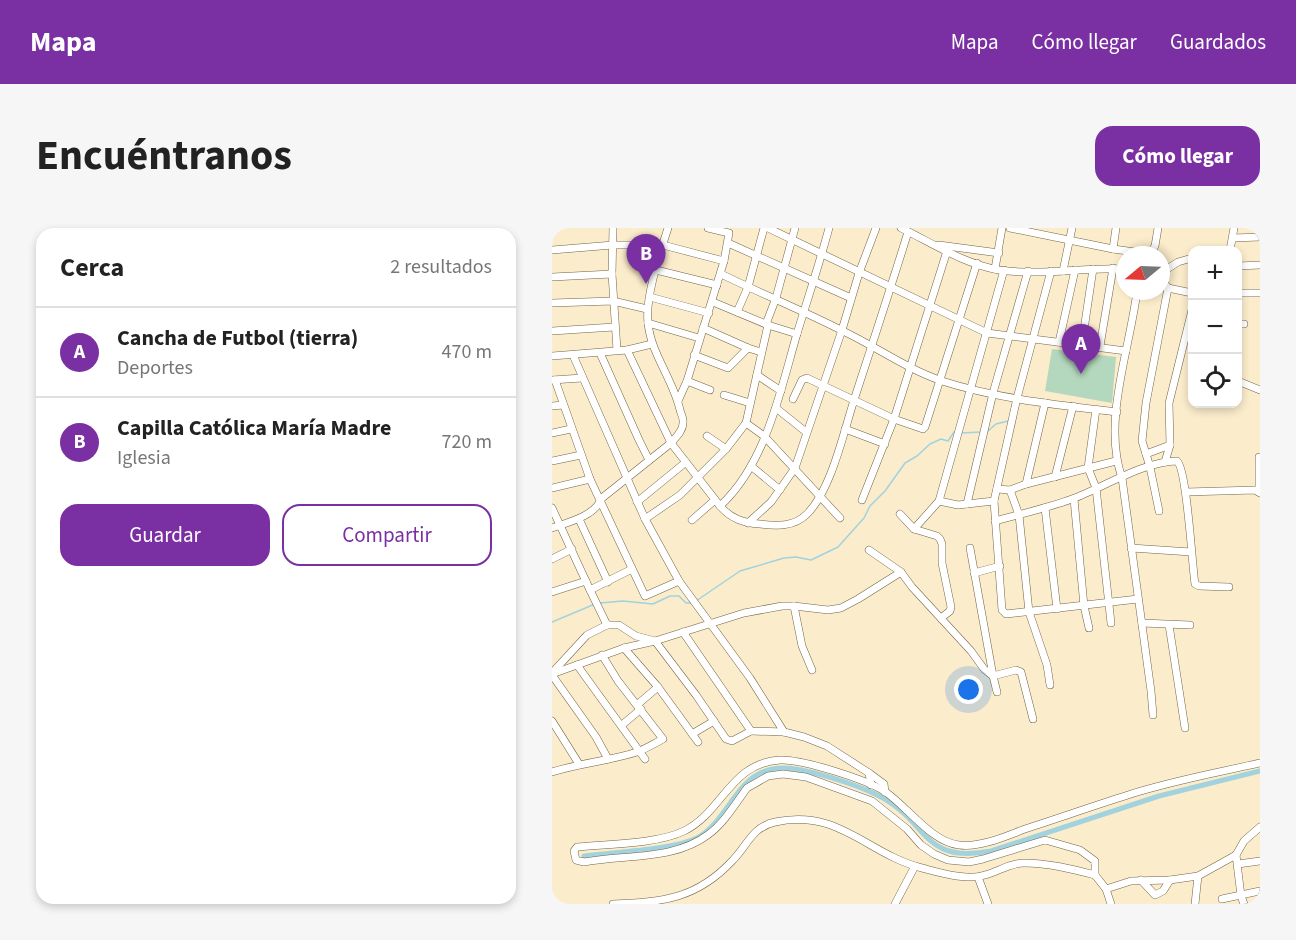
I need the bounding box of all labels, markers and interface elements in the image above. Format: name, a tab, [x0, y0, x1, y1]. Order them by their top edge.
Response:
text: Mapa	[30, 22, 97, 62]
text: Mapa	[951, 27, 999, 57]
text: Cómo llegar	[1032, 27, 1137, 57]
text: Guardados	[1170, 27, 1266, 57]
text: Encuéntranos	[36, 126, 292, 186]
button: Cómo llegar	[1095, 126, 1260, 186]
pin: B	[626, 235, 665, 284]
north arrow	[1116, 246, 1170, 300]
map controls	[1188, 246, 1242, 408]
button: +	[1188, 246, 1242, 300]
text: Cerca	[60, 249, 124, 286]
text: 2 resultados	[390, 253, 492, 281]
button: −	[1188, 300, 1242, 354]
text: Cancha de Futbol (tierra)	[117, 322, 358, 354]
pin: A	[1062, 324, 1100, 374]
text: A	[74, 338, 85, 366]
text: 470 m	[442, 338, 492, 366]
text: Deportes	[117, 354, 193, 382]
button: locate	[1188, 354, 1242, 408]
text: Capilla Católica María Madre	[117, 412, 391, 444]
text: B	[73, 428, 86, 456]
text: 720 m	[442, 428, 492, 456]
text: Iglesia	[117, 444, 171, 472]
button: Guardar	[60, 504, 270, 566]
button: Compartir	[282, 504, 492, 566]
your location	[954, 675, 983, 704]

